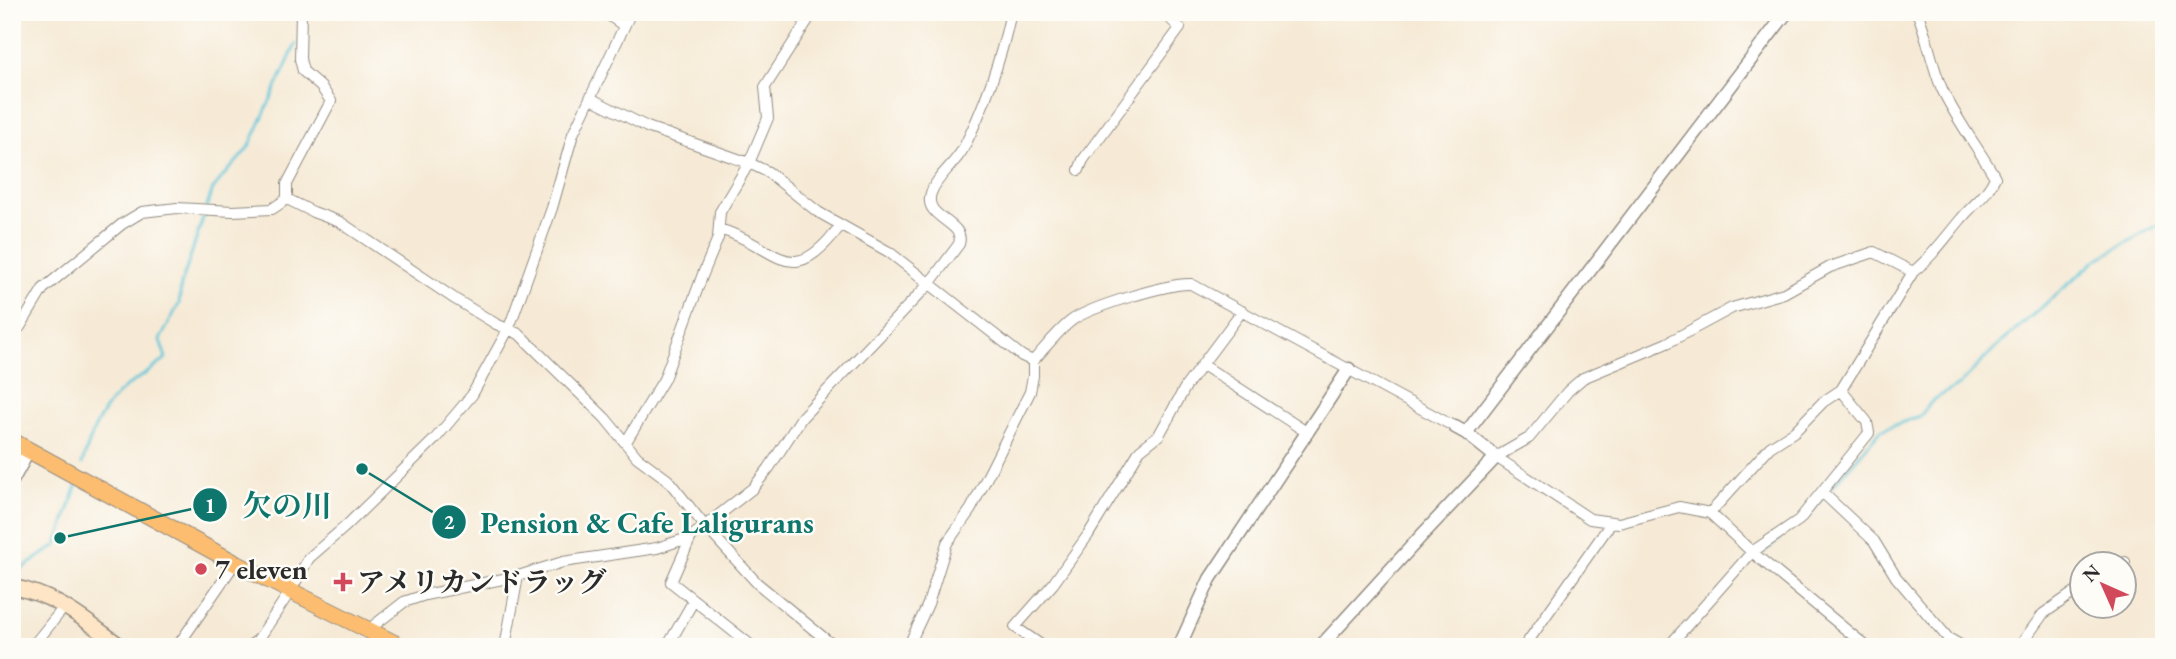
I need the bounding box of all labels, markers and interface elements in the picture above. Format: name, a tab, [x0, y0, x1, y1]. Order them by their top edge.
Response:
callout: 欠の川	[193, 480, 346, 531]
text: 欠の川	[242, 486, 332, 525]
text: 1	[204, 492, 216, 519]
callout: Pension & Cafe Laligurans	[432, 497, 828, 548]
text: Pension & Cafe Laligurans	[480, 503, 814, 542]
text: 2	[443, 508, 455, 535]
north arrow	[2068, 550, 2138, 620]
place label: 7 eleven	[215, 551, 308, 587]
text: N	[2077, 559, 2106, 588]
marker: 7 eleven	[193, 561, 209, 577]
place label: アメリカンドラッグ	[357, 564, 606, 600]
marker: アメリカンドラッグ	[335, 574, 351, 590]

